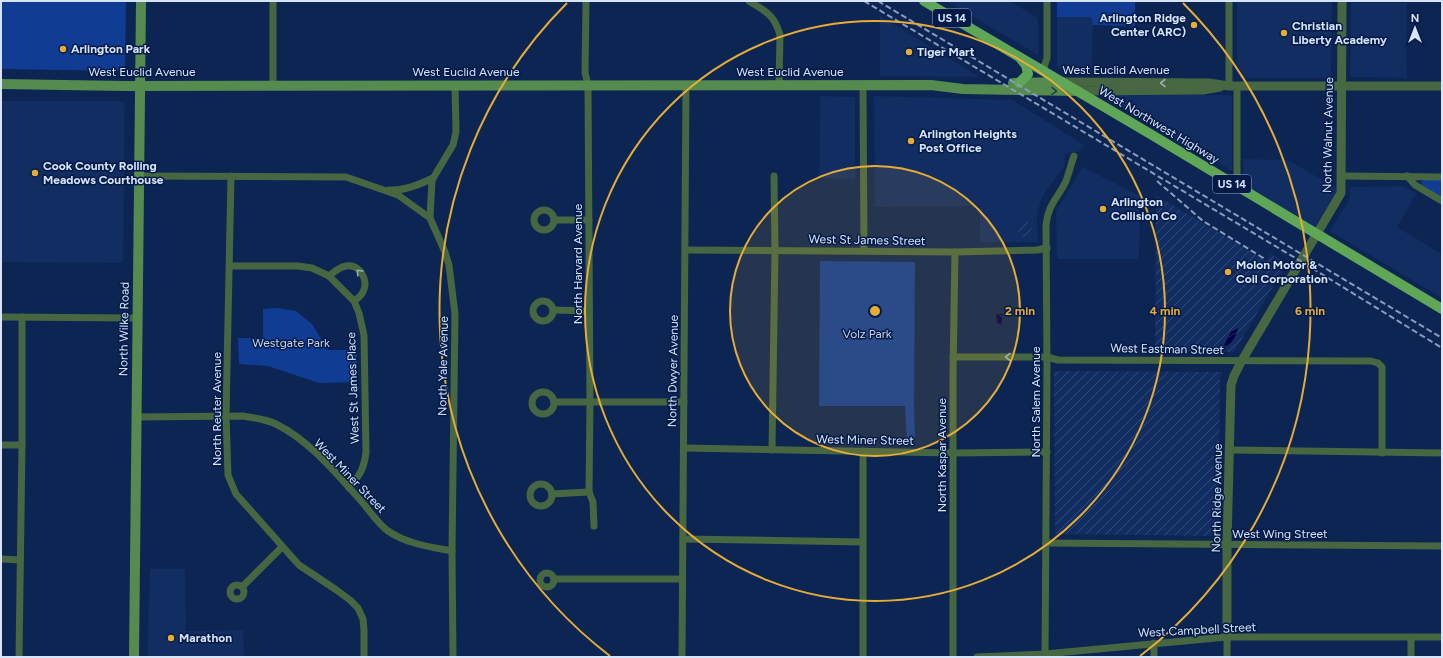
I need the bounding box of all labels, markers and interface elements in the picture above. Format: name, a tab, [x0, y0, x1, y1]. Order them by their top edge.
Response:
north arrow	[1395, 8, 1435, 48]
road number: US 14	[933, 9, 971, 27]
place label: Arlington Ridge Center (ARC)	[1100, 11, 1186, 39]
text: N	[1411, 12, 1419, 25]
place label: Christian Liberty Academy	[1292, 19, 1387, 47]
marker: Arlington Ridge Center (ARC)	[1189, 20, 1199, 30]
marker: Christian Liberty Academy	[1279, 28, 1289, 38]
place label: Arlington Park	[71, 42, 151, 56]
marker: Arlington Park	[58, 44, 68, 54]
place label: Tiger Mart	[917, 45, 975, 59]
marker: Tiger Mart	[904, 47, 914, 57]
street label: West Euclid Avenue	[1063, 63, 1170, 77]
street label: West Euclid Avenue	[89, 65, 196, 79]
street label: West Euclid Avenue	[413, 65, 520, 79]
street label: West Euclid Avenue	[737, 65, 844, 79]
street label: North Walnut Avenue	[1320, 77, 1336, 193]
one-way arrow	[1160, 79, 1166, 87]
street label: West Northwest Highway	[1096, 83, 1222, 167]
one-way arrow	[1051, 86, 1057, 95]
place label: Arlington Heights Post Office	[919, 127, 1017, 155]
marker: Arlington Heights Post Office	[906, 136, 916, 146]
place label: Cook County Rolling Meadows Courthouse	[43, 159, 164, 187]
marker: Cook County Rolling Meadows Courthouse	[30, 168, 40, 178]
road number: US 14	[1213, 175, 1251, 193]
place label: Arlington Collision Co	[1111, 195, 1177, 223]
street label: North Harvard Avenue	[571, 203, 585, 324]
marker: Arlington Collision Co	[1098, 204, 1108, 214]
street label: West St James Street	[809, 232, 926, 248]
place label: Molon Motor & Coil Corporation	[1236, 258, 1328, 286]
marker: Molon Motor & Coil Corporation	[1223, 267, 1233, 277]
one-way arrow	[357, 269, 364, 277]
street label: North Wilke Road	[116, 282, 132, 376]
centre of rings	[868, 304, 882, 318]
text: 2 min	[1005, 304, 1035, 318]
text: 4 min	[1150, 304, 1181, 318]
text: 6 min	[1295, 304, 1325, 318]
street label: North Dwyer Avenue	[665, 314, 681, 427]
street label: North Yale Avenue	[435, 315, 451, 416]
park label: Volz Park	[842, 327, 892, 341]
street label: West St James Place	[344, 331, 362, 444]
park label: Westgate Park	[252, 336, 330, 350]
street label: West Eastman Street	[1110, 341, 1224, 357]
street label: North Salem Avenue	[1029, 346, 1043, 457]
street label: North Reuter Avenue	[210, 352, 224, 466]
one-way arrow	[1005, 353, 1011, 361]
street label: North Kaspar Avenue	[935, 397, 949, 512]
street label: West Miner Street	[816, 432, 914, 448]
street label: West Miner Street	[311, 436, 389, 516]
street label: North Ridge Avenue	[1209, 443, 1225, 553]
street label: West Wing Street	[1232, 527, 1328, 541]
street label: West Campbell Street	[1138, 620, 1257, 640]
place label: Marathon	[179, 631, 232, 645]
marker: Marathon	[166, 633, 176, 643]

